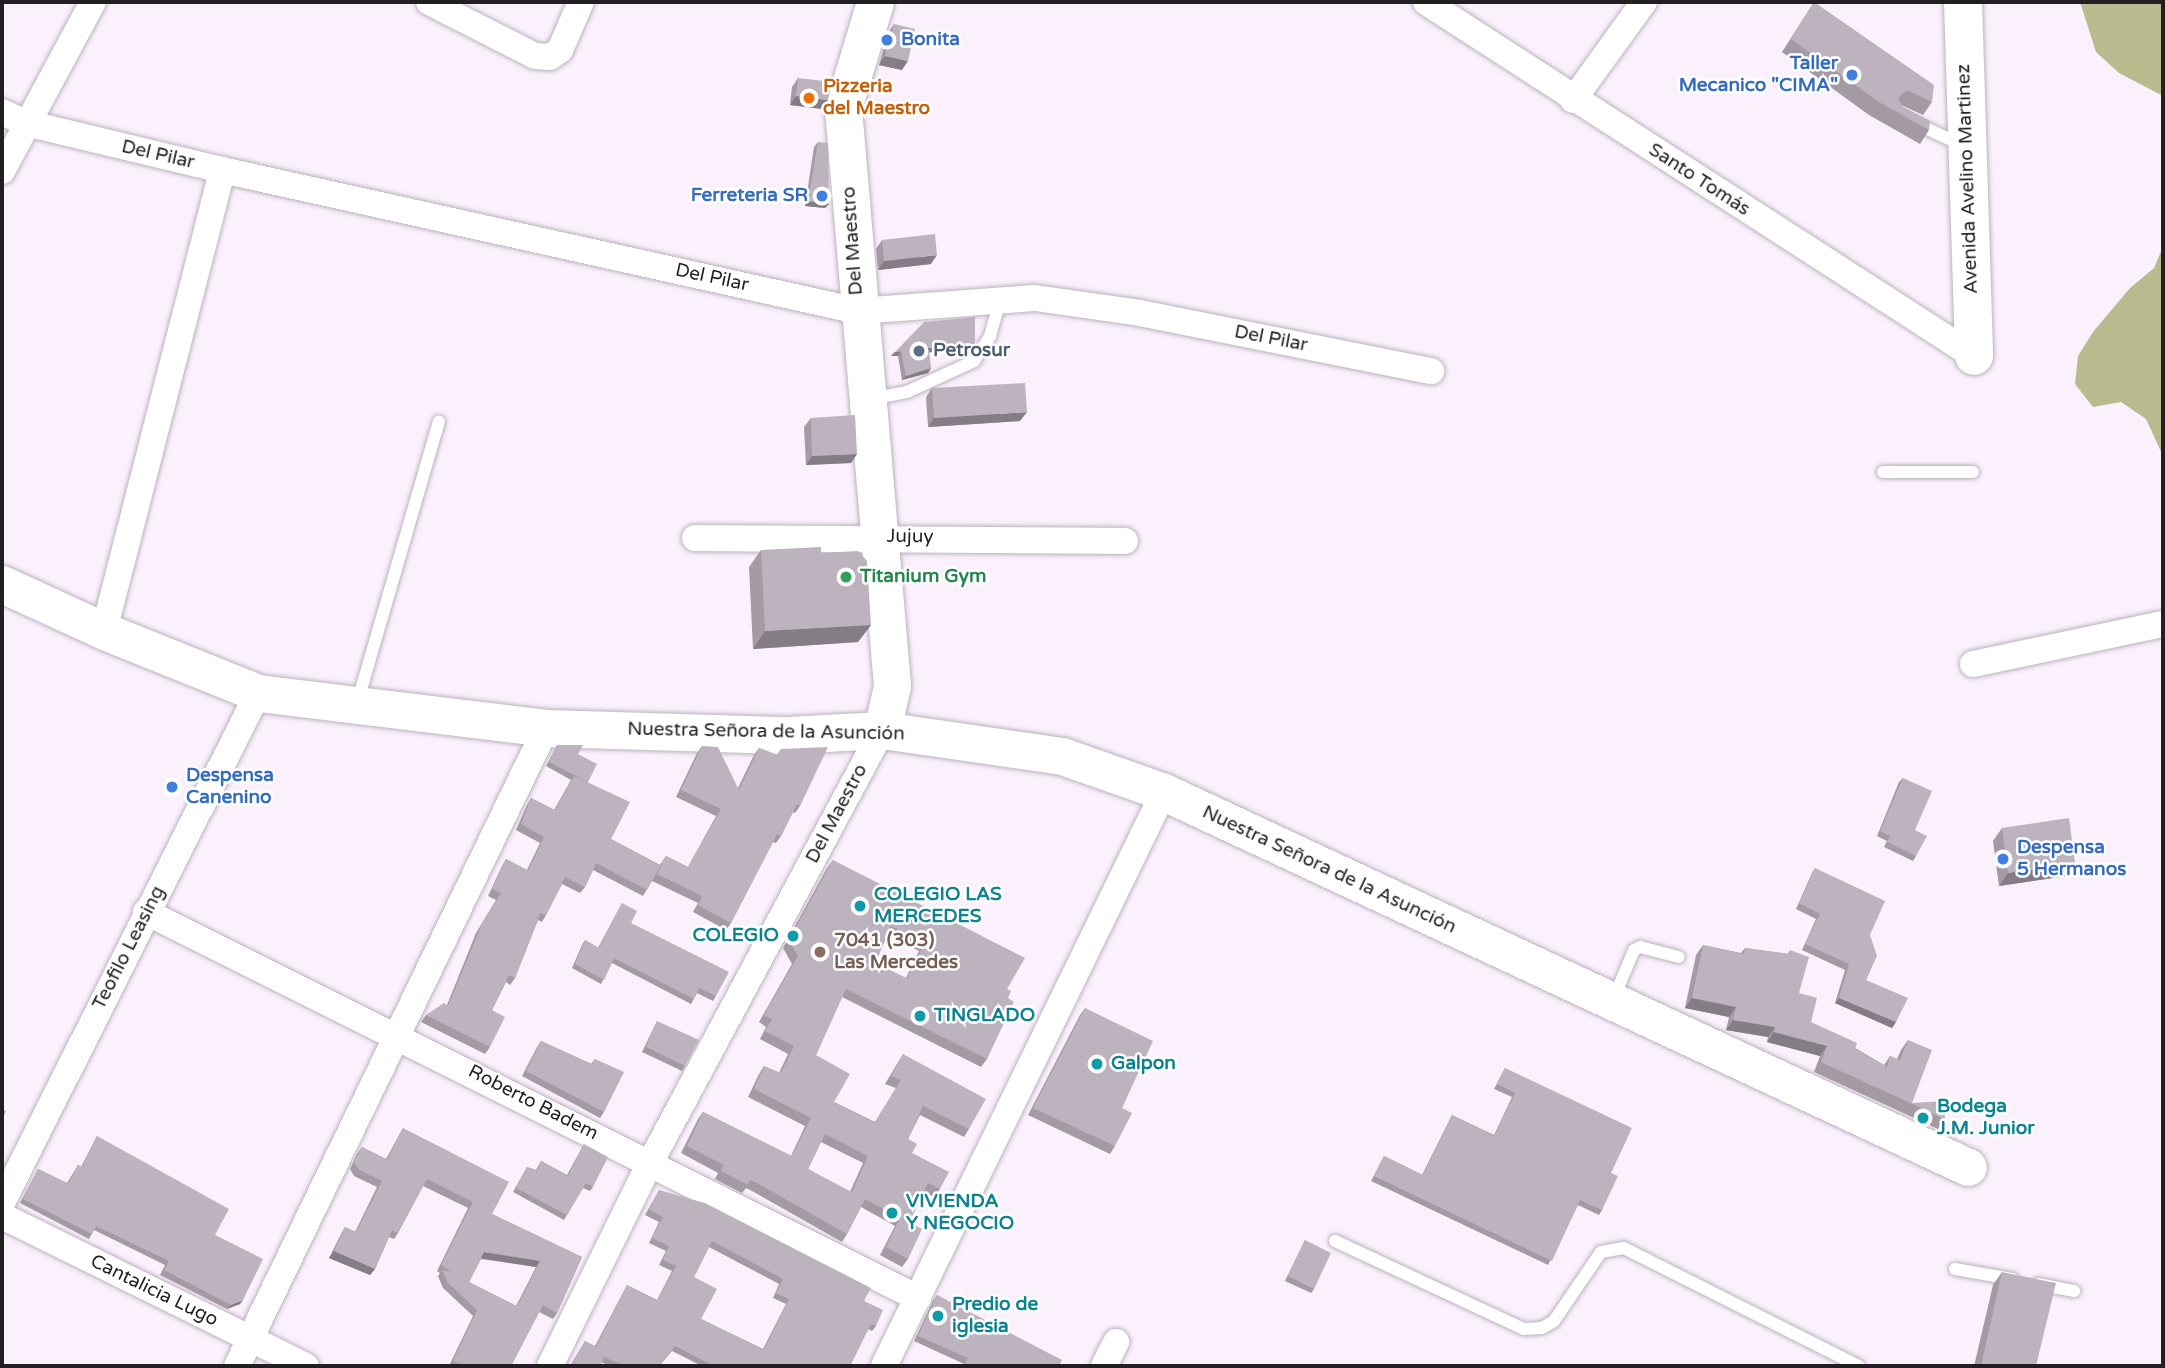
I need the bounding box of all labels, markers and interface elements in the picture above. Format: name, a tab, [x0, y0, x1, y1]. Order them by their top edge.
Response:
place label: Bonita	[901, 29, 960, 51]
marker: Bonita	[879, 32, 895, 48]
place label: Taller Mecanico "CIMA"	[1679, 53, 1838, 97]
street label: Avenida Avelino Martinez	[1953, 64, 1983, 294]
marker: Taller Mecanico "CIMA"	[1844, 67, 1860, 83]
place label: Pizzeria del Maestro	[823, 76, 930, 120]
marker: Pizzeria del Maestro	[801, 90, 817, 106]
street label: Del Pilar	[119, 136, 197, 174]
street label: Santo Tomás	[1644, 139, 1754, 221]
place label: Ferreteria SR	[691, 185, 808, 207]
street label: Del Maestro	[838, 186, 868, 296]
marker: Ferreteria SR	[814, 188, 830, 204]
street label: Del Pilar	[673, 259, 751, 297]
street label: Del Pilar	[1232, 321, 1310, 357]
place label: Petrosur	[933, 340, 1010, 362]
marker: Petrosur	[911, 343, 927, 359]
street label: Jujuy	[886, 525, 934, 549]
place label: Titanium Gym	[860, 566, 986, 588]
marker: Titanium Gym	[838, 569, 854, 585]
street label: Nuestra Señora de la Asunción	[627, 718, 905, 746]
street label: Del Maestro	[801, 761, 873, 867]
place label: Despensa Canenino	[186, 765, 274, 809]
marker: Despensa Canenino	[164, 779, 180, 795]
street label: Nuestra Señora de la Asunción	[1198, 801, 1460, 939]
place label: Despensa 5 Hermanos	[2017, 837, 2126, 881]
marker: Despensa 5 Hermanos	[1995, 851, 2011, 867]
street label: Teofilo Leasing	[88, 882, 170, 1014]
place label: COLEGIO LAS MERCEDES	[874, 884, 1002, 928]
marker: COLEGIO LAS MERCEDES	[852, 898, 868, 914]
place label: COLEGIO	[693, 925, 779, 947]
marker: COLEGIO	[785, 928, 801, 944]
place label: 7041 (303) Las Mercedes	[834, 930, 958, 974]
marker: 7041 (303) Las Mercedes	[812, 944, 828, 960]
place label: TINGLADO	[934, 1005, 1035, 1027]
marker: TINGLADO	[912, 1008, 928, 1024]
place label: Galpon	[1111, 1053, 1176, 1075]
marker: Galpon	[1089, 1056, 1105, 1072]
street label: Roberto Badem	[464, 1060, 602, 1146]
place label: Bodega J.M. Junior	[1937, 1096, 2035, 1140]
marker: Bodega J.M. Junior	[1915, 1110, 1931, 1126]
place label: VIVIENDA Y NEGOCIO	[906, 1191, 1014, 1235]
marker: VIVIENDA Y NEGOCIO	[884, 1205, 900, 1221]
street label: Cantalicia Lugo	[86, 1250, 222, 1332]
place label: Predio de iglesia	[952, 1294, 1038, 1338]
marker: Predio de iglesia	[930, 1308, 946, 1324]

